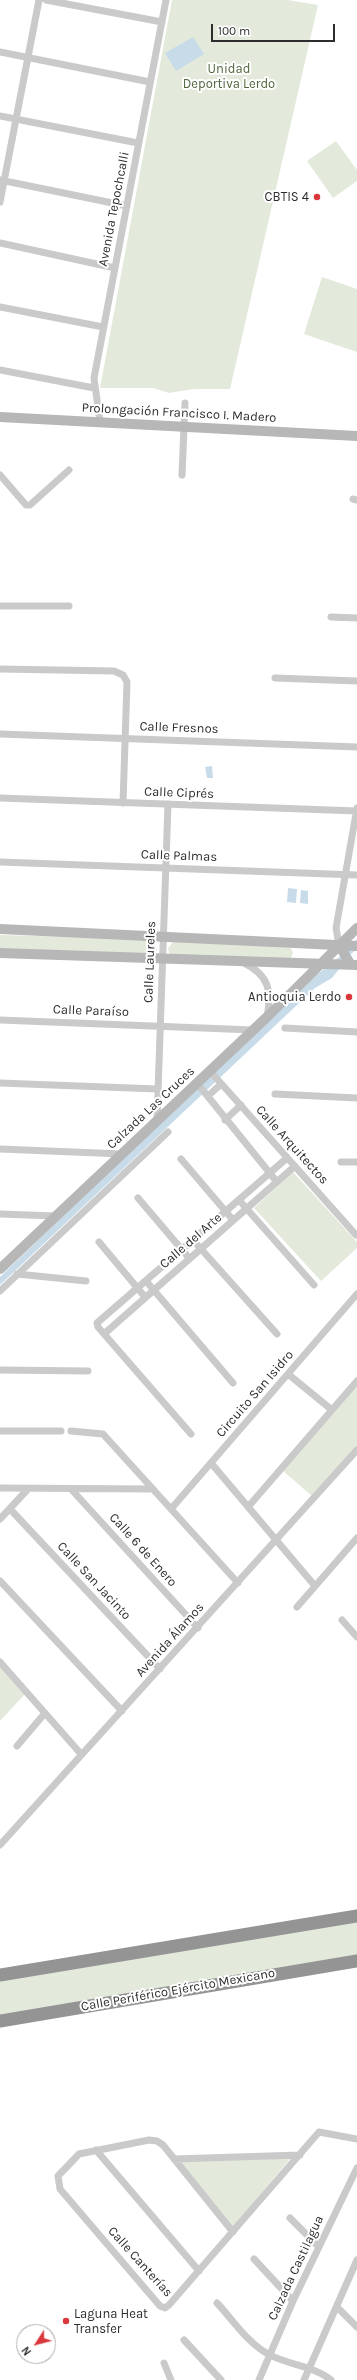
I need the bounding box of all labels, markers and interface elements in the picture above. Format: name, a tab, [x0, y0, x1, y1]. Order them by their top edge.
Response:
scale bar	[213, 16, 337, 42]
text: 100 m	[218, 24, 250, 38]
park label: Unidad Deportiva Lerdo	[183, 61, 275, 92]
street label: Avenida Tepochcalli	[95, 150, 133, 268]
place label: CBTIS 4	[265, 189, 309, 205]
marker: CBTIS 4	[312, 192, 322, 202]
street label: Prolongación Francisco I. Madero	[81, 400, 277, 426]
street label: Calle Fresnos	[139, 719, 219, 737]
street label: Calle Ciprés	[144, 784, 214, 802]
street label: Calle Palmas	[141, 847, 217, 865]
street label: Calle Laureles	[141, 921, 159, 1003]
place label: Antioquia Lerdo	[248, 989, 341, 1005]
marker: Antioquia Lerdo	[344, 992, 354, 1002]
street label: Calle Paraíso	[53, 1002, 129, 1020]
street label: Calzada Las Cruces	[104, 1063, 198, 1153]
street label: Calle Arquitectos	[252, 1102, 332, 1188]
street label: Calle del Arte	[157, 1210, 225, 1272]
street label: Circuito San Isidro	[213, 1347, 297, 1441]
street label: Calle 6 de Enero	[106, 1510, 180, 1590]
street label: Calle San Jacinto	[54, 1539, 134, 1623]
street label: Avenida Álamos	[133, 1600, 207, 1680]
street label: Calle Periférico Ejército Mexicano	[80, 1965, 276, 2015]
street label: Calzada Castilagua	[265, 2213, 327, 2323]
street label: Calle Canterías	[104, 2224, 176, 2300]
place label: Laguna Heat Transfer	[74, 2306, 148, 2337]
marker: Laguna Heat Transfer	[61, 2316, 71, 2326]
north arrow	[16, 2324, 56, 2364]
text: N	[19, 2344, 34, 2358]

